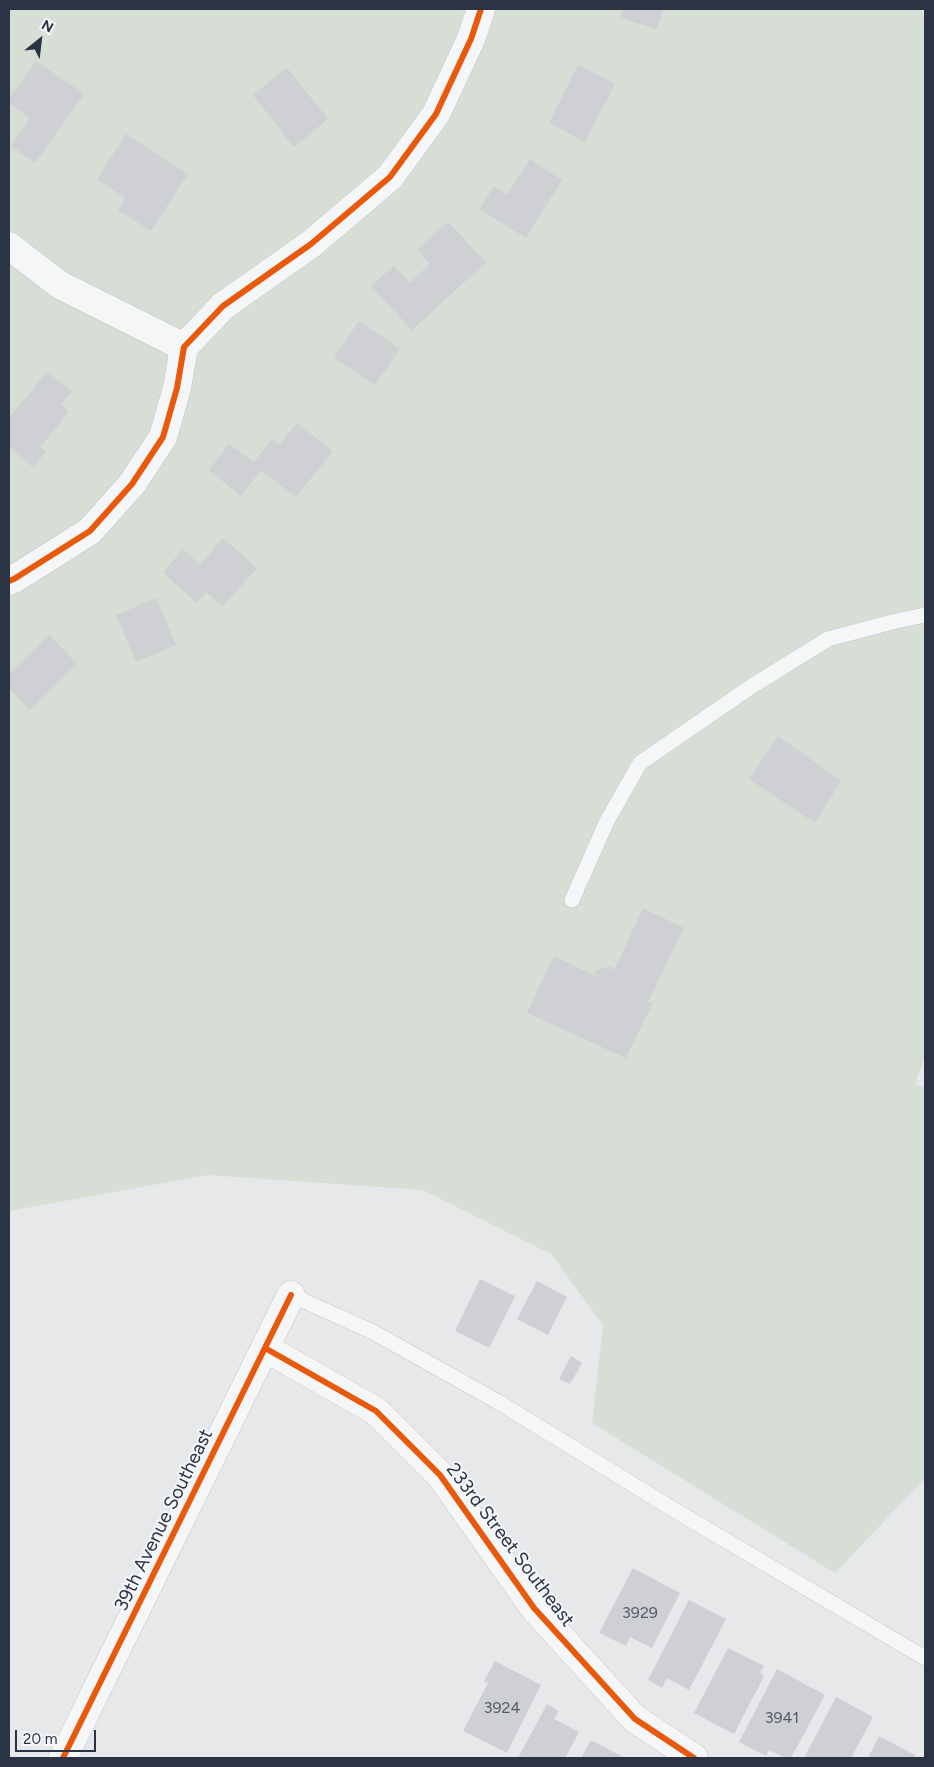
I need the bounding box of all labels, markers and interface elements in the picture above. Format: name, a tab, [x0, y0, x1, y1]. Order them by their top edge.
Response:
north arrow	[15, 15, 65, 65]
text: N	[39, 16, 56, 36]
street label: 39th Avenue Southeast	[110, 1425, 218, 1615]
street label: 233rd Street Southeast	[441, 1459, 579, 1631]
house number: 3929	[622, 1603, 658, 1623]
house number: 3924	[484, 1698, 520, 1718]
house number: 3941	[765, 1708, 799, 1728]
scale bar	[18, 1720, 99, 1752]
text: 20 m	[23, 1730, 57, 1748]

